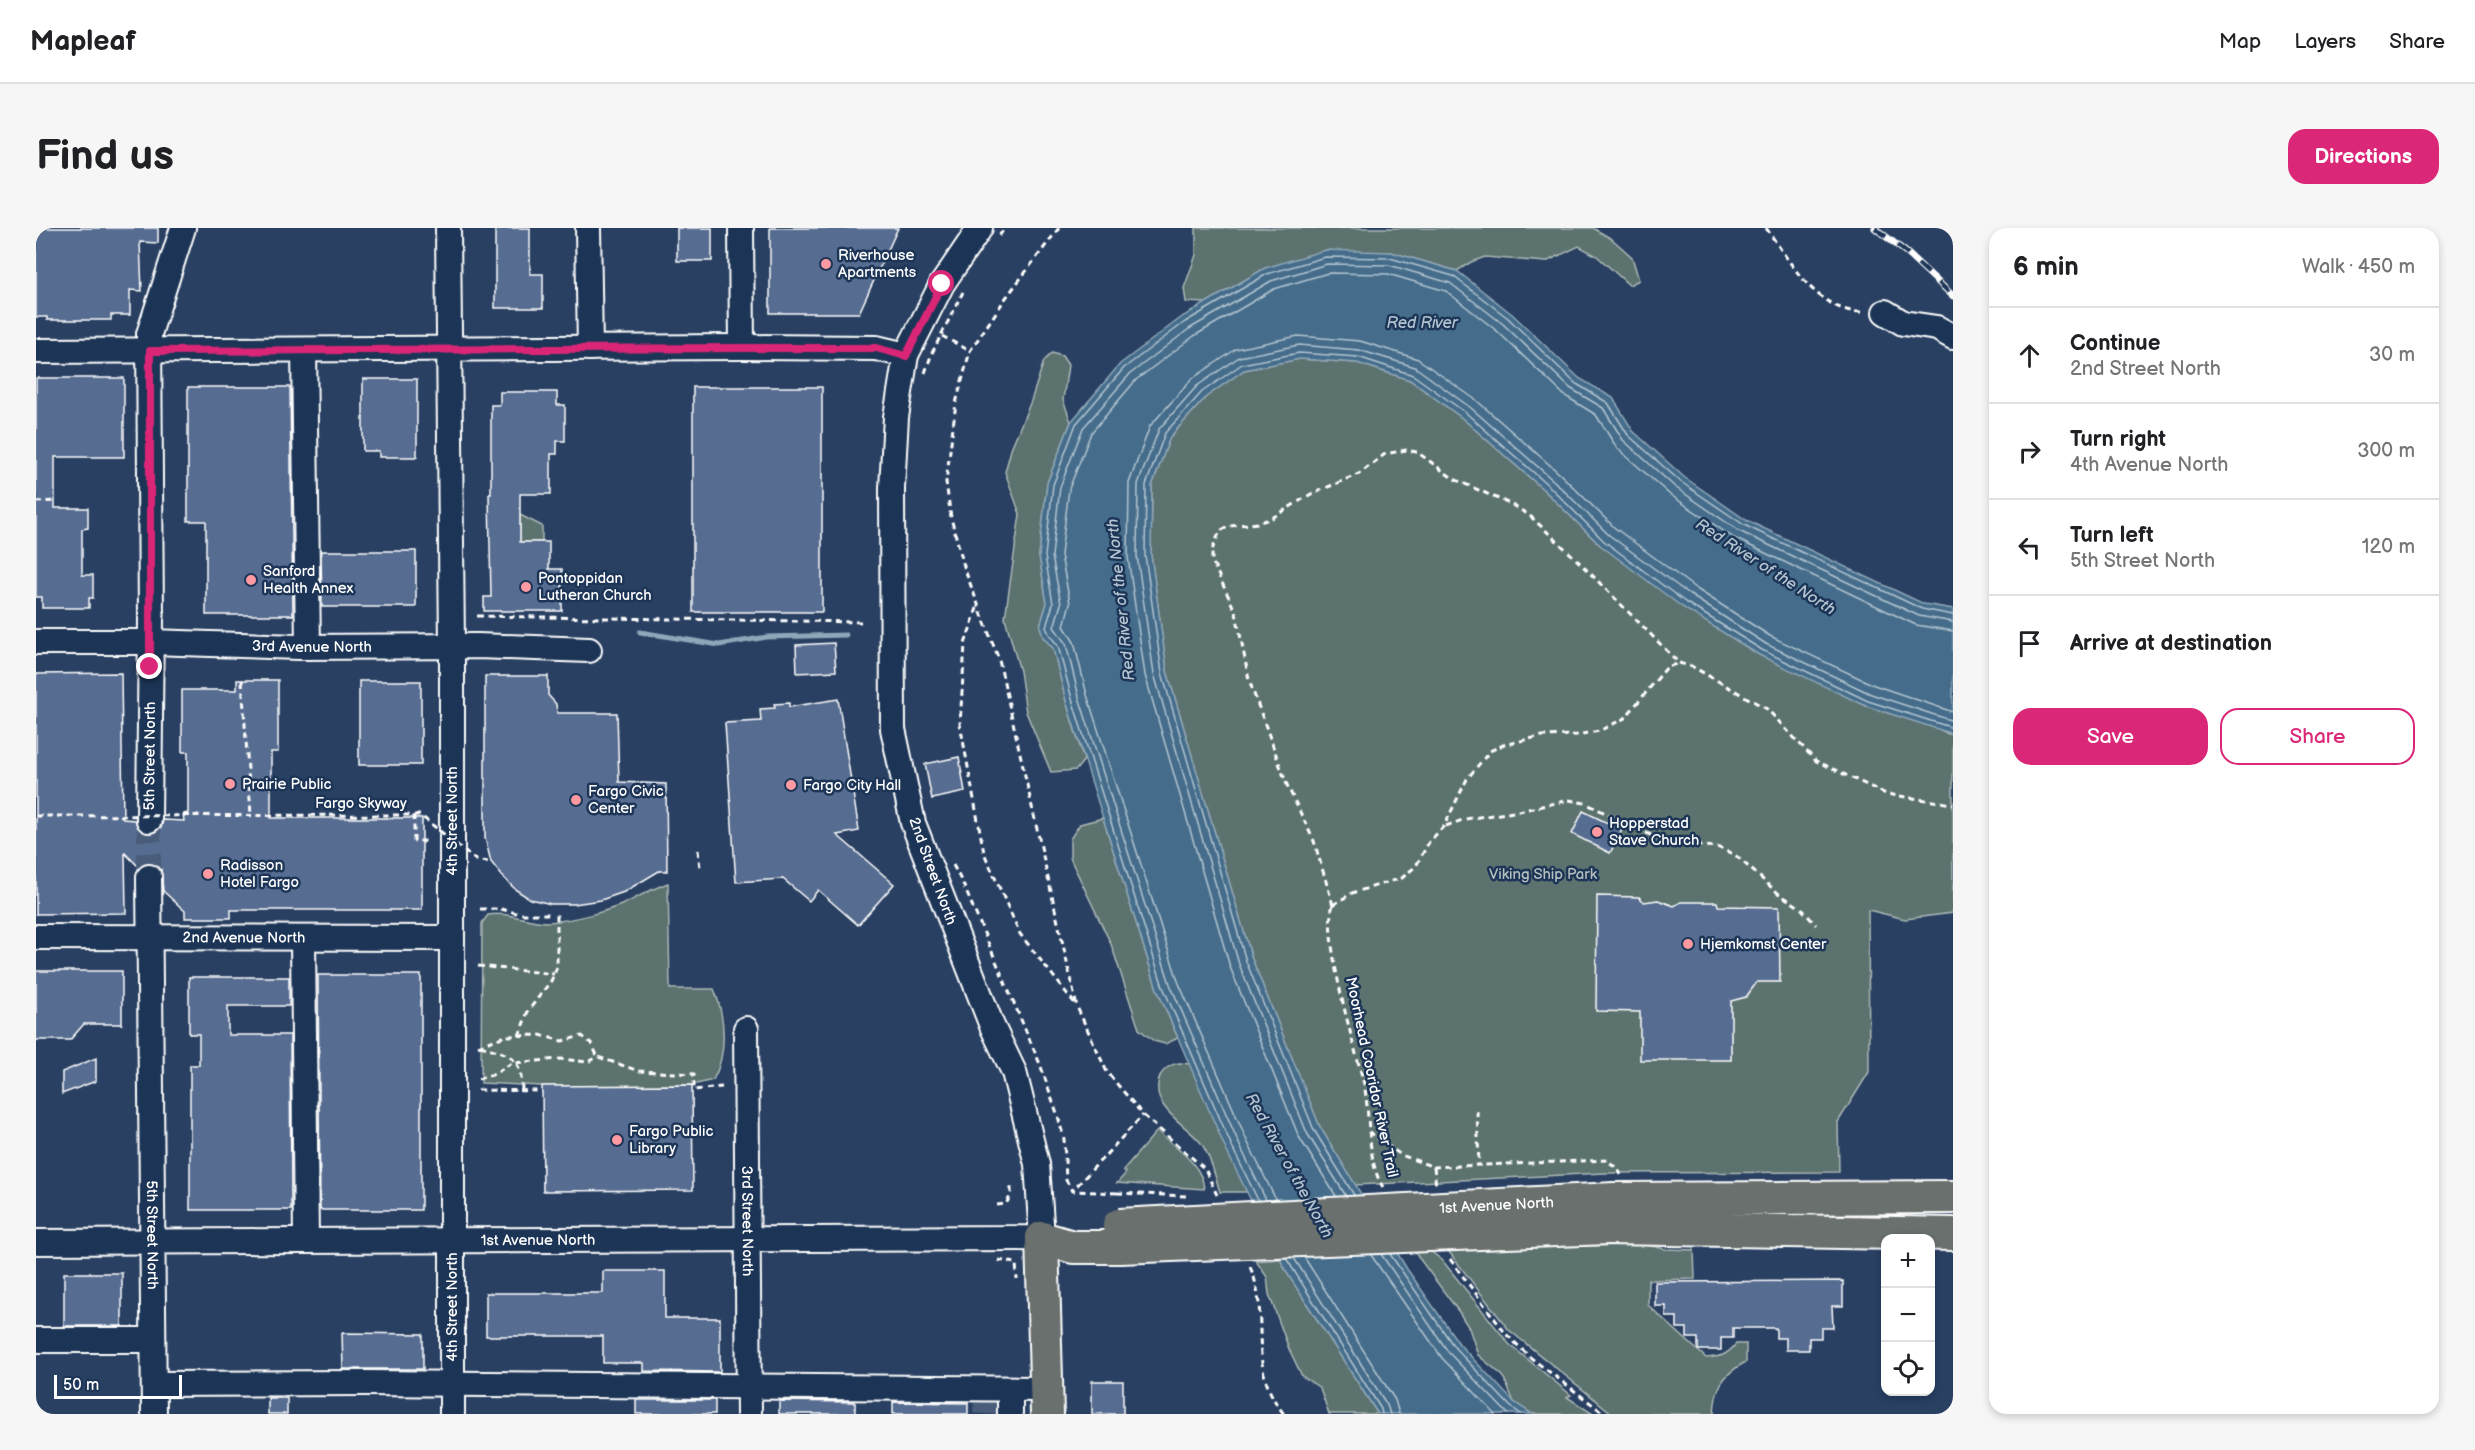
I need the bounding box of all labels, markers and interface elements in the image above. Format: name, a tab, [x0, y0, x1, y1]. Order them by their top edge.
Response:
text: Mapleaf	[30, 25, 136, 58]
text: Map	[2219, 29, 2261, 54]
text: Layers	[2294, 29, 2356, 54]
text: Share	[2389, 29, 2445, 54]
button: Directions	[2288, 129, 2439, 184]
text: Find us	[36, 131, 174, 182]
place label: Riverhouse Apartments	[838, 246, 917, 282]
text: 6 min	[2013, 252, 2079, 283]
text: Walk · 450 m	[2302, 255, 2415, 279]
marker: Riverhouse Apartments	[819, 257, 833, 271]
route start	[928, 270, 954, 296]
water label: Red River	[1386, 314, 1459, 333]
text: Continue	[2070, 330, 2160, 357]
icon: ahead	[2013, 339, 2046, 372]
text: 30 m	[2369, 343, 2415, 367]
text: 2nd Street North	[2070, 357, 2221, 381]
text: Turn right	[2070, 426, 2166, 453]
icon: right	[2013, 435, 2046, 468]
text: 300 m	[2357, 439, 2415, 463]
text: 4th Avenue North	[2070, 453, 2228, 477]
water label: Red River of the North	[1692, 515, 1839, 620]
water label: Red River of the North	[1104, 518, 1139, 682]
text: Turn left	[2070, 522, 2154, 549]
icon: left	[2013, 531, 2046, 564]
text: 120 m	[2362, 535, 2415, 559]
text: 5th Street North	[2070, 549, 2215, 573]
place label: Sanford Health Annex	[263, 562, 353, 598]
place label: Pontoppidan Lutheran Church	[538, 569, 652, 605]
marker: Sanford Health Annex	[244, 573, 258, 587]
marker: Pontoppidan Lutheran Church	[519, 580, 533, 594]
icon: arrive	[2013, 627, 2046, 660]
text: Arrive at destination	[2070, 630, 2272, 657]
street label: 3rd Avenue North	[252, 636, 372, 657]
route end	[136, 653, 162, 679]
street label: 5th Street North	[140, 701, 160, 811]
button: Save	[2013, 708, 2208, 765]
button: Share	[2220, 708, 2415, 765]
street label: 4th Street North	[443, 766, 462, 876]
place label: Prairie Public	[242, 775, 332, 794]
place label: Fargo City Hall	[803, 776, 901, 795]
marker: Prairie Public	[223, 777, 237, 791]
marker: Fargo City Hall	[784, 778, 798, 792]
place label: Fargo Civic Center	[588, 782, 664, 818]
marker: Fargo Civic Center	[569, 793, 583, 807]
street label: Fargo Skyway	[315, 794, 407, 813]
place label: Hopperstad Stave Church	[1609, 814, 1699, 850]
street label: 2nd Street North	[904, 815, 961, 928]
marker: Hopperstad Stave Church	[1590, 825, 1604, 839]
place label: Radisson Hotel Fargo	[220, 856, 299, 892]
park label: Viking Ship Park	[1489, 865, 1598, 884]
marker: Radisson Hotel Fargo	[201, 867, 215, 881]
street label: 2nd Avenue North	[183, 928, 305, 948]
place label: Hjemkomst Center	[1700, 935, 1827, 954]
marker: Hjemkomst Center	[1681, 937, 1695, 951]
street label: Moorhead Cooridor River Trail	[1341, 975, 1402, 1179]
water label: Red River of the North	[1241, 1090, 1337, 1242]
place label: Fargo Public Library	[629, 1122, 713, 1158]
marker: Fargo Public Library	[610, 1133, 624, 1147]
street label: 3rd Street North	[737, 1166, 757, 1276]
street label: 5th Street North	[142, 1180, 162, 1290]
street label: 1st Avenue North	[1439, 1193, 1554, 1218]
street label: 1st Avenue North	[481, 1231, 595, 1250]
map controls	[1881, 1234, 1935, 1396]
button: +	[1881, 1234, 1935, 1288]
street label: 4th Street North	[443, 1252, 462, 1362]
button: −	[1881, 1288, 1935, 1342]
button: locate	[1881, 1342, 1935, 1396]
scale bar	[54, 1372, 182, 1400]
text: 50 m	[63, 1376, 99, 1395]

